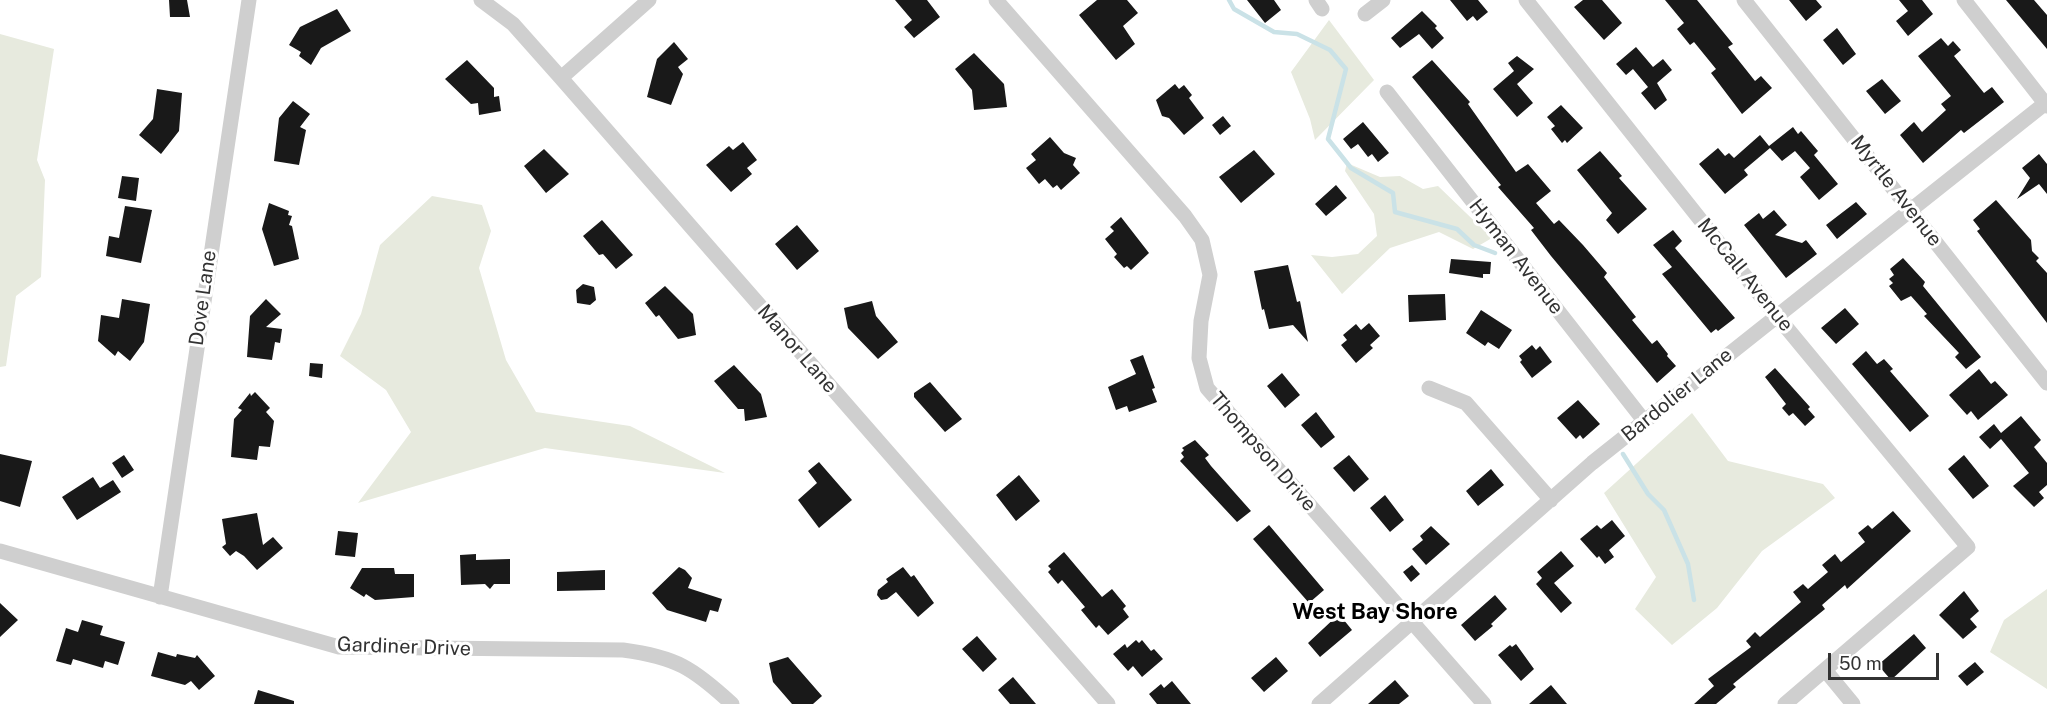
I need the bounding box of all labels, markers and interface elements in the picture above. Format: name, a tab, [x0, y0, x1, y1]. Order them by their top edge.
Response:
street label: Myrtle Avenue	[1845, 131, 1947, 251]
street label: Hyman Avenue	[1464, 195, 1568, 319]
street label: McCall Avenue	[1692, 214, 1798, 336]
street label: Dove Lane	[184, 249, 222, 347]
street label: Manor Lane	[752, 300, 842, 398]
street label: Bardolier Lane	[1617, 343, 1737, 447]
street label: Thompson Drive	[1205, 388, 1321, 516]
district label: West Bay Shore	[1292, 599, 1458, 625]
street label: Gardiner Drive	[337, 633, 471, 661]
scale bar	[1831, 641, 1942, 679]
text: 50 m	[1839, 653, 1882, 674]

